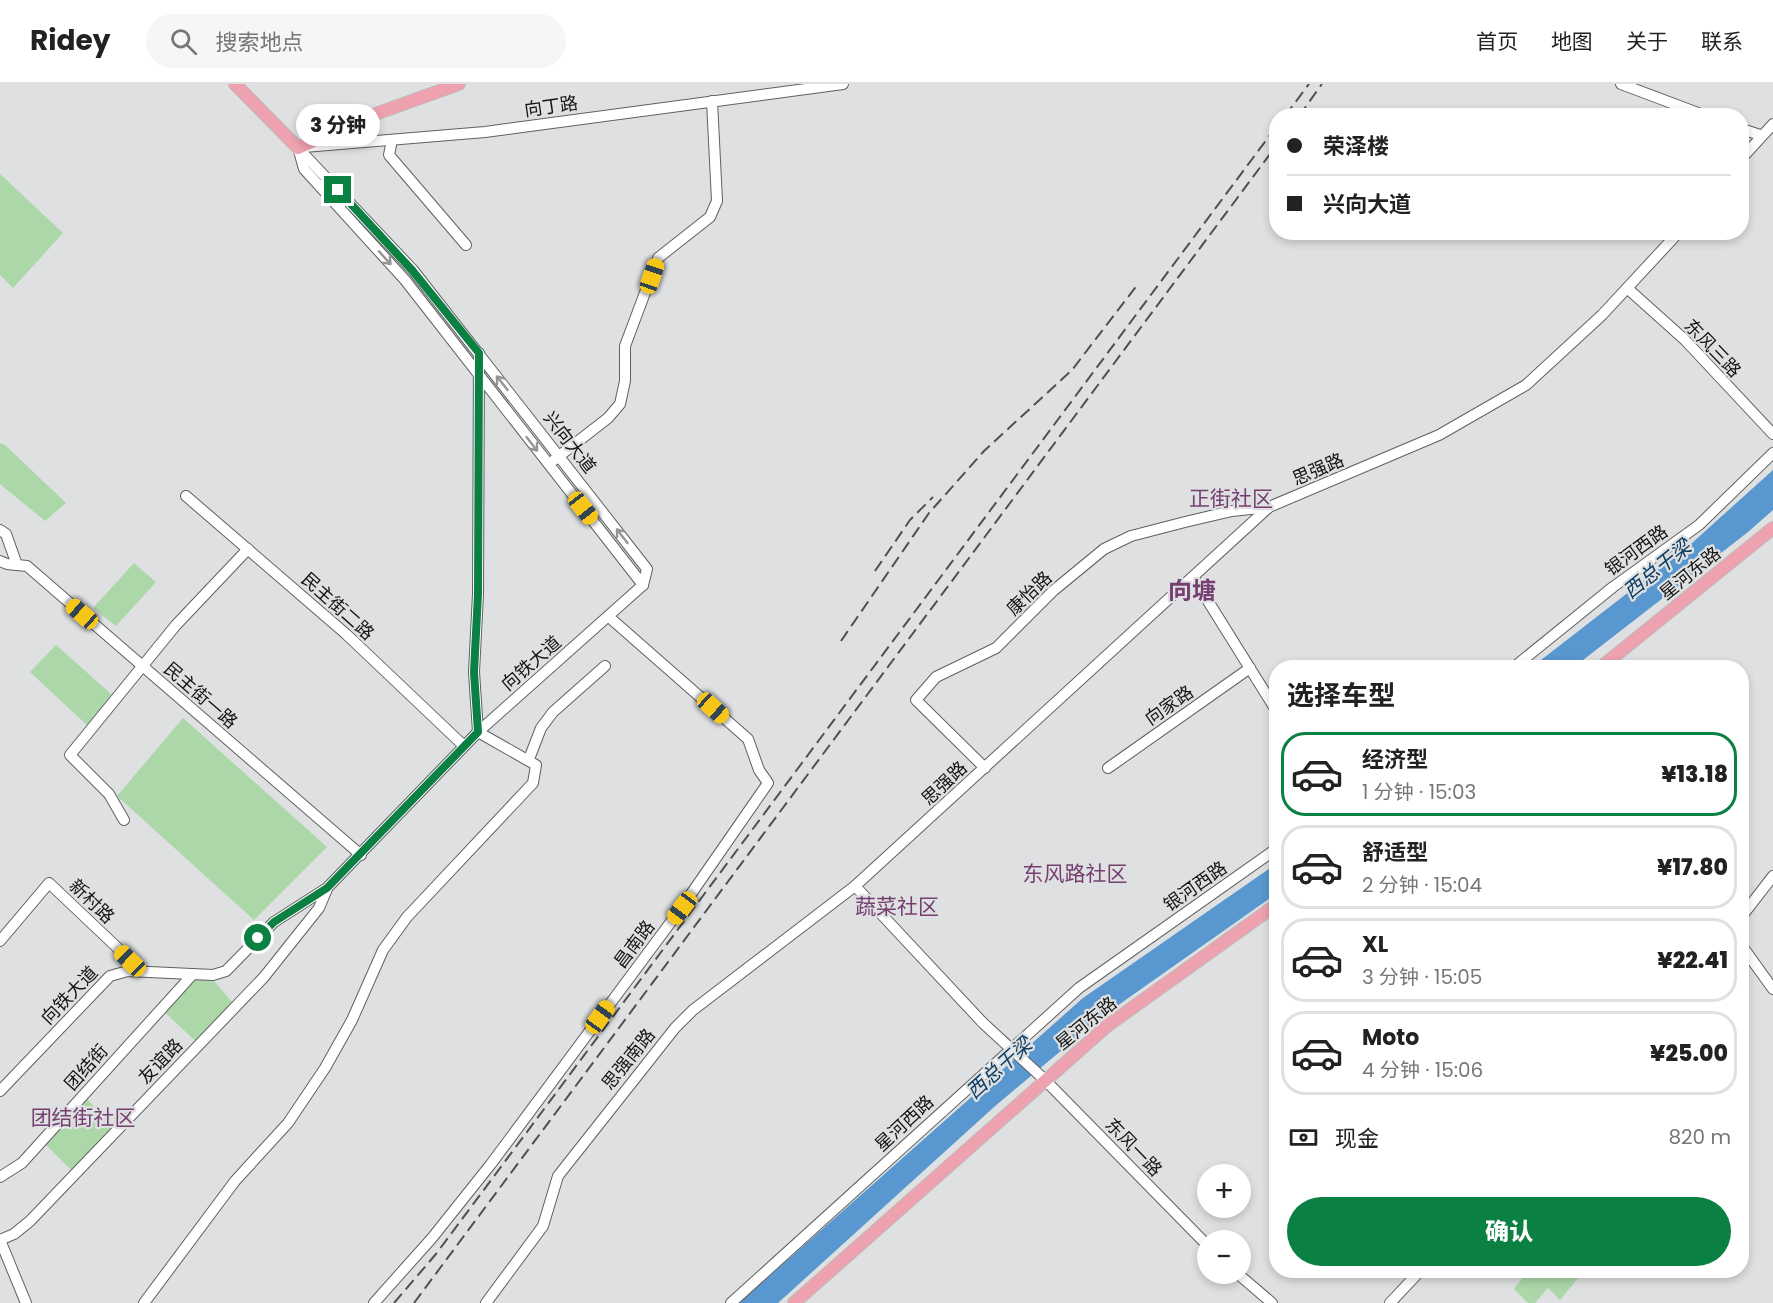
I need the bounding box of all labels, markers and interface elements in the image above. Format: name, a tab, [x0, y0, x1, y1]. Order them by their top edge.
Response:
search box	[146, 14, 566, 68]
text: Ridey	[30, 21, 110, 60]
icon: search	[167, 25, 200, 58]
text: 搜索地点	[215, 27, 304, 58]
text: 首页	[1476, 27, 1518, 56]
text: 地图	[1551, 27, 1593, 56]
text: 关于	[1626, 27, 1668, 56]
text: 联系	[1701, 27, 1743, 56]
street label: 向丁路	[523, 90, 579, 122]
callout: 3 分钟	[296, 103, 380, 145]
text: 3 分钟	[310, 111, 366, 139]
text: 荣泽楼	[1323, 131, 1389, 162]
route end	[324, 176, 351, 203]
text: 兴向大道	[1323, 189, 1411, 220]
one-way arrow	[378, 250, 392, 265]
car	[638, 256, 666, 296]
street label: 东风三路	[1679, 313, 1747, 383]
one-way arrow	[495, 375, 508, 391]
street label: 兴向大道	[538, 406, 602, 478]
one-way arrow	[526, 435, 539, 451]
street label: 思强路	[1288, 447, 1348, 491]
district label: 正街社区	[1189, 484, 1273, 513]
car	[565, 488, 601, 528]
street label: 银河西路	[1600, 519, 1672, 581]
one-way arrow	[615, 529, 628, 545]
water label: 西总干梁	[1617, 532, 1698, 605]
street label: 星河东路	[1654, 541, 1726, 605]
street label: 康怡路	[1001, 565, 1057, 621]
street label: 民主街二路	[296, 567, 380, 645]
district label: 向塘	[1168, 574, 1216, 607]
car	[63, 595, 101, 633]
street label: 向铁大道	[496, 630, 566, 696]
street label: 民主街一路	[159, 656, 243, 734]
text: 选择车型	[1287, 677, 1395, 714]
street label: 向家路	[1140, 679, 1198, 731]
car	[694, 689, 732, 727]
text: 经济型	[1362, 744, 1428, 775]
icon: car	[1290, 747, 1344, 801]
street label: 思强路	[916, 755, 972, 811]
text: ¥13.18	[1661, 759, 1728, 790]
text: 1 分钟 · 15:03	[1362, 778, 1476, 806]
text: 舒适型	[1362, 837, 1428, 868]
icon: car	[1290, 840, 1344, 894]
text: ¥17.80	[1657, 852, 1728, 883]
street label: 银河西路	[1158, 855, 1232, 917]
district label: 东风路社区	[1023, 859, 1128, 888]
text: 2 分钟 · 15:04	[1362, 871, 1482, 899]
street label: 新村路	[64, 873, 120, 929]
car	[664, 888, 700, 928]
district label: 蔬菜社区	[855, 892, 939, 921]
street label: 昌南路	[608, 915, 660, 973]
route start	[244, 924, 271, 951]
text: XL	[1362, 929, 1388, 960]
icon: car	[1290, 933, 1344, 987]
car	[111, 942, 149, 980]
text: ¥22.41	[1657, 945, 1728, 976]
street label: 向铁大道	[35, 960, 103, 1030]
text: 3 分钟 · 15:05	[1362, 963, 1482, 991]
street label: 星河东路	[1050, 991, 1122, 1055]
car	[582, 997, 618, 1037]
text: Moto	[1362, 1022, 1419, 1053]
street label: 思强南路	[596, 1023, 660, 1095]
icon: car	[1290, 1026, 1344, 1080]
water label: 西总干梁	[960, 1029, 1040, 1105]
street label: 友谊路	[132, 1033, 188, 1089]
text: ¥25.00	[1650, 1038, 1728, 1069]
street label: 团结街	[59, 1039, 113, 1095]
text: 4 分钟 · 15:06	[1362, 1056, 1483, 1084]
street label: 星河西路	[869, 1089, 939, 1157]
district label: 团结街社区	[31, 1103, 136, 1132]
street label: 东风一路	[1100, 1112, 1168, 1182]
icon: cash	[1287, 1121, 1320, 1154]
text: 现金	[1335, 1123, 1379, 1154]
text: 820 m	[1668, 1123, 1731, 1151]
map controls	[1197, 1164, 1251, 1284]
button: +	[1197, 1164, 1251, 1218]
button: 确认	[1287, 1197, 1731, 1266]
button: −	[1197, 1230, 1251, 1284]

